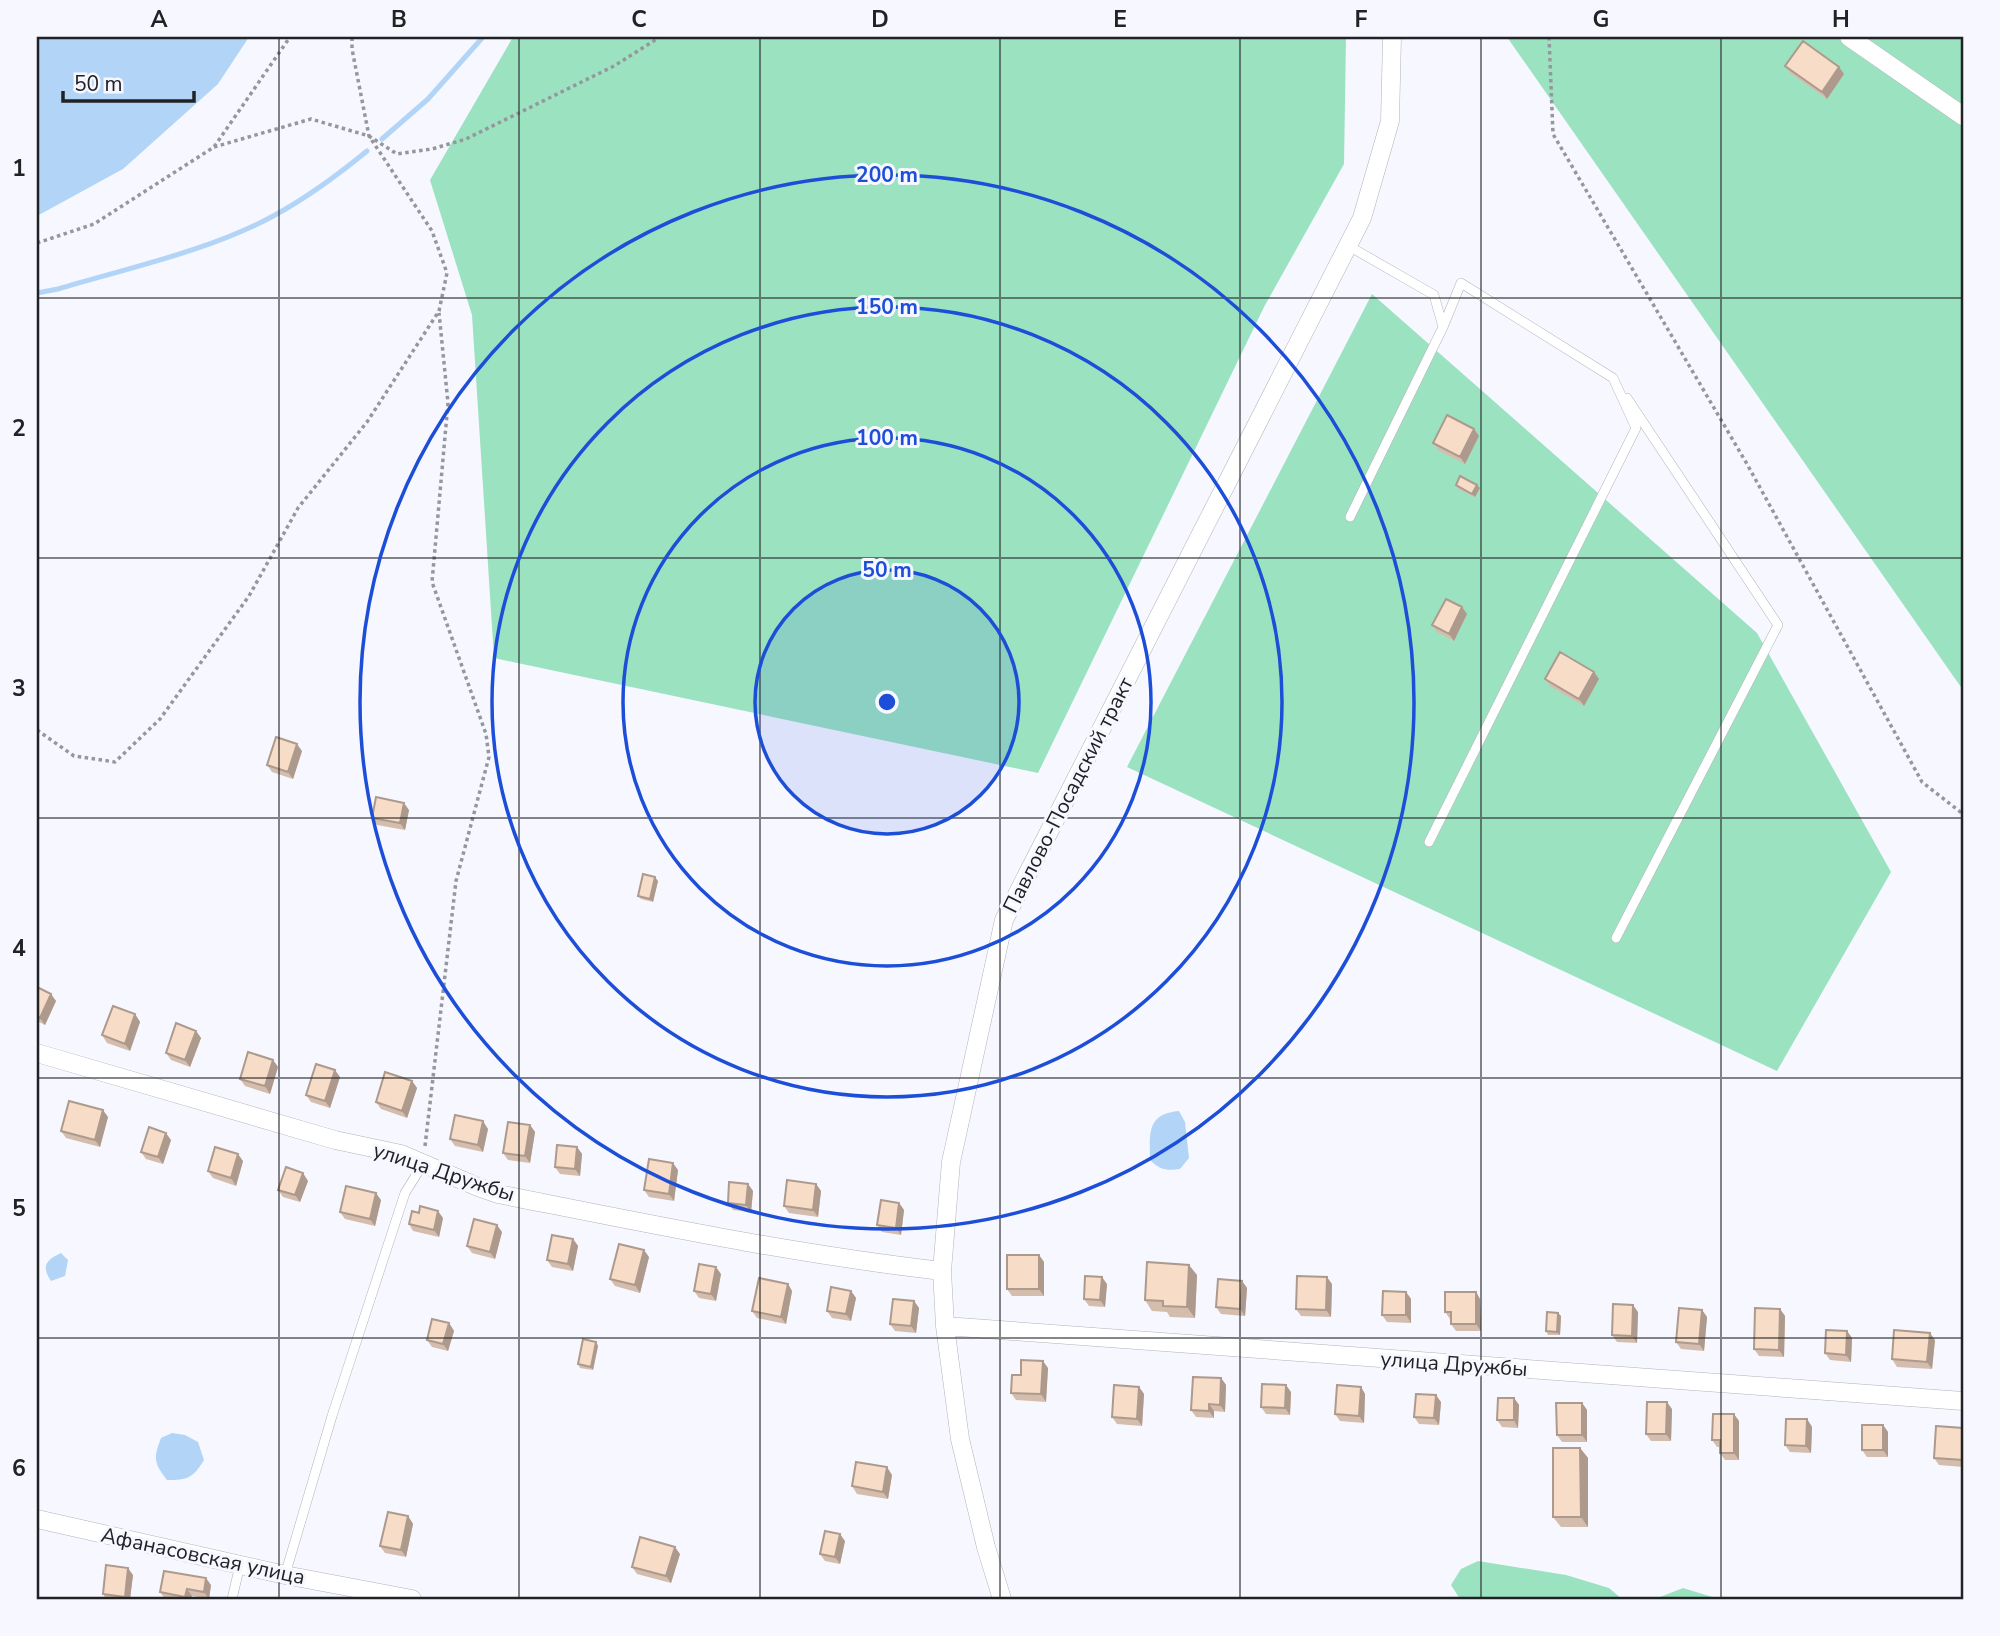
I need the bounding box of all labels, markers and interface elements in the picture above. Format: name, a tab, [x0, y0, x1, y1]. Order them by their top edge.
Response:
text: A	[150, 4, 168, 35]
text: B	[391, 4, 407, 35]
text: C	[631, 4, 647, 35]
text: D	[871, 4, 889, 35]
text: E	[1113, 4, 1127, 35]
text: F	[1355, 4, 1368, 35]
text: G	[1593, 4, 1609, 35]
text: H	[1832, 4, 1850, 35]
scale bar	[63, 60, 194, 104]
text: 50 m	[74, 70, 123, 98]
text: 1	[12, 153, 26, 184]
text: 200 m	[856, 161, 918, 189]
text: 150 m	[856, 293, 918, 321]
text: 2	[12, 413, 26, 444]
text: 100 m	[856, 424, 918, 452]
text: 50 m	[862, 556, 912, 584]
street label: Павлово-Посадский тракт	[996, 672, 1140, 918]
text: 3	[12, 673, 26, 704]
centre of rings	[875, 690, 899, 714]
text: 4	[12, 933, 26, 964]
street label: улица Дружбы	[370, 1136, 518, 1208]
text: 5	[12, 1193, 26, 1224]
street label: улица Дружбы	[1380, 1345, 1528, 1383]
text: 6	[12, 1453, 26, 1484]
street label: Афанасовская улица	[98, 1521, 308, 1591]

